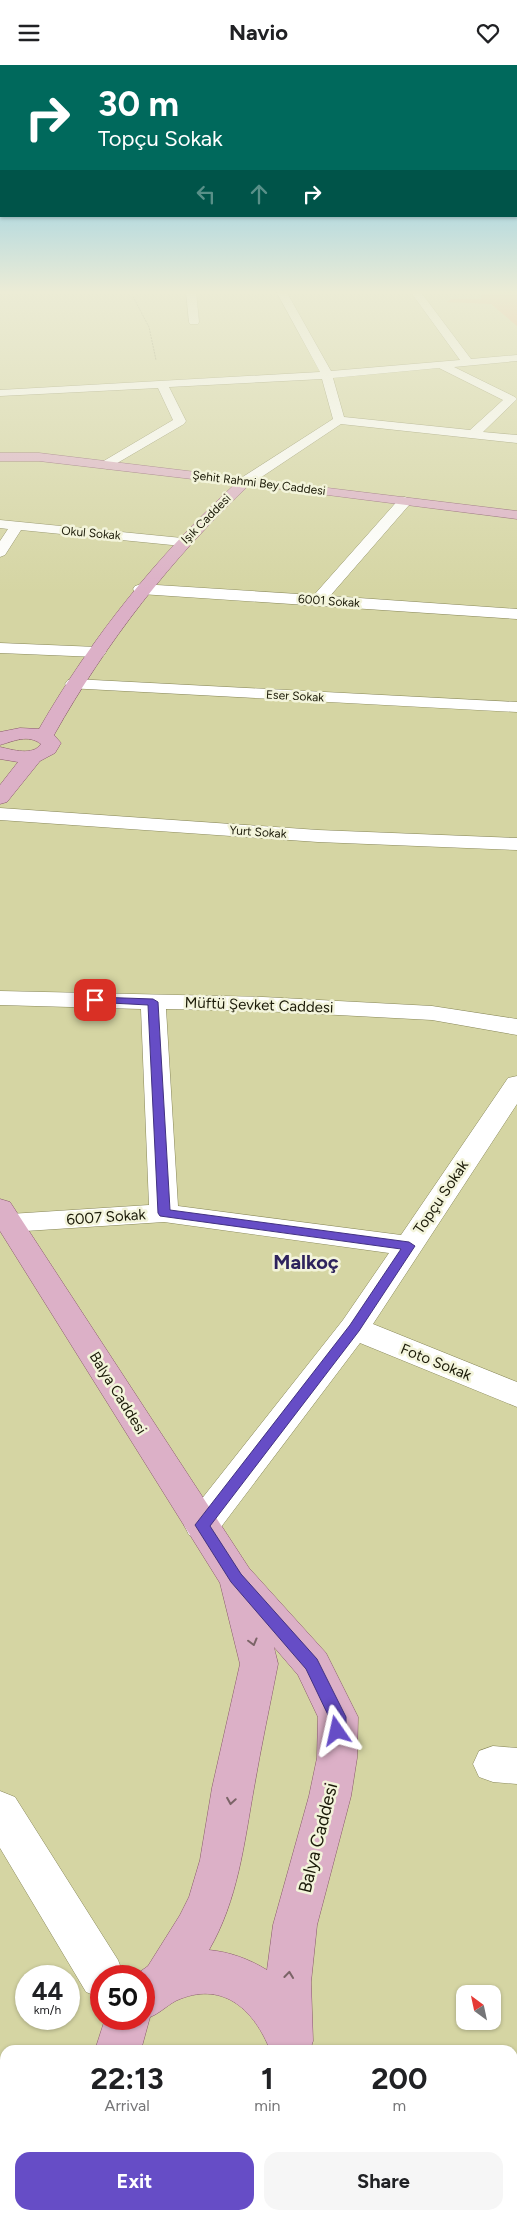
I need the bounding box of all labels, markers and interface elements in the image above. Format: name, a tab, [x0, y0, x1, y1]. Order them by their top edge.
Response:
icon: menu	[15, 19, 43, 47]
text: Navio	[229, 19, 288, 46]
icon: heart	[474, 19, 502, 47]
text: 30 m	[98, 83, 179, 125]
icon: right	[15, 85, 80, 150]
text: Topçu Sokak	[98, 125, 223, 152]
icon: left	[192, 180, 220, 208]
icon: ahead	[245, 180, 273, 208]
icon: right	[298, 180, 326, 208]
street label: Şehit Rahmi Bey Caddesi	[192, 468, 326, 498]
street label: Işık Caddesi	[178, 491, 234, 547]
street label: Okul Sokak	[61, 523, 121, 543]
street label: 6001 Sokak	[298, 592, 361, 610]
street label: Eser Sokak	[266, 687, 325, 705]
street label: Yurt Sokak	[229, 823, 287, 841]
pin	[74, 979, 116, 1021]
icon: arrive	[81, 986, 109, 1014]
street label: Müftü Şevket Caddesi	[184, 993, 334, 1017]
street label: Topçu Sokak	[410, 1156, 473, 1237]
street label: 6007 Sokak	[66, 1205, 147, 1229]
district label: Malkoç	[273, 1250, 339, 1274]
street label: Foto Sokak	[398, 1340, 475, 1385]
street label: Balya Caddesi	[85, 1348, 151, 1438]
one-way arrow	[247, 1638, 258, 1647]
position arrow	[310, 1704, 362, 1756]
street label: Balya Caddesi	[294, 1781, 342, 1895]
one-way arrow	[226, 1798, 237, 1806]
speed limit sign: 50	[90, 1965, 155, 2030]
one-way arrow	[283, 1970, 294, 1978]
text: 44	[32, 1976, 63, 2006]
north arrow	[456, 1985, 501, 2030]
map controls	[456, 1985, 501, 2030]
text: km/h	[34, 2003, 61, 2017]
text: 22:13	[91, 2060, 164, 2097]
text: 1	[261, 2060, 274, 2097]
text: 200	[371, 2060, 427, 2097]
text: Arrival	[105, 2096, 150, 2115]
text: min	[254, 2096, 281, 2115]
text: m	[392, 2096, 406, 2115]
button: Exit	[15, 2152, 254, 2210]
button: Share	[264, 2152, 503, 2210]

